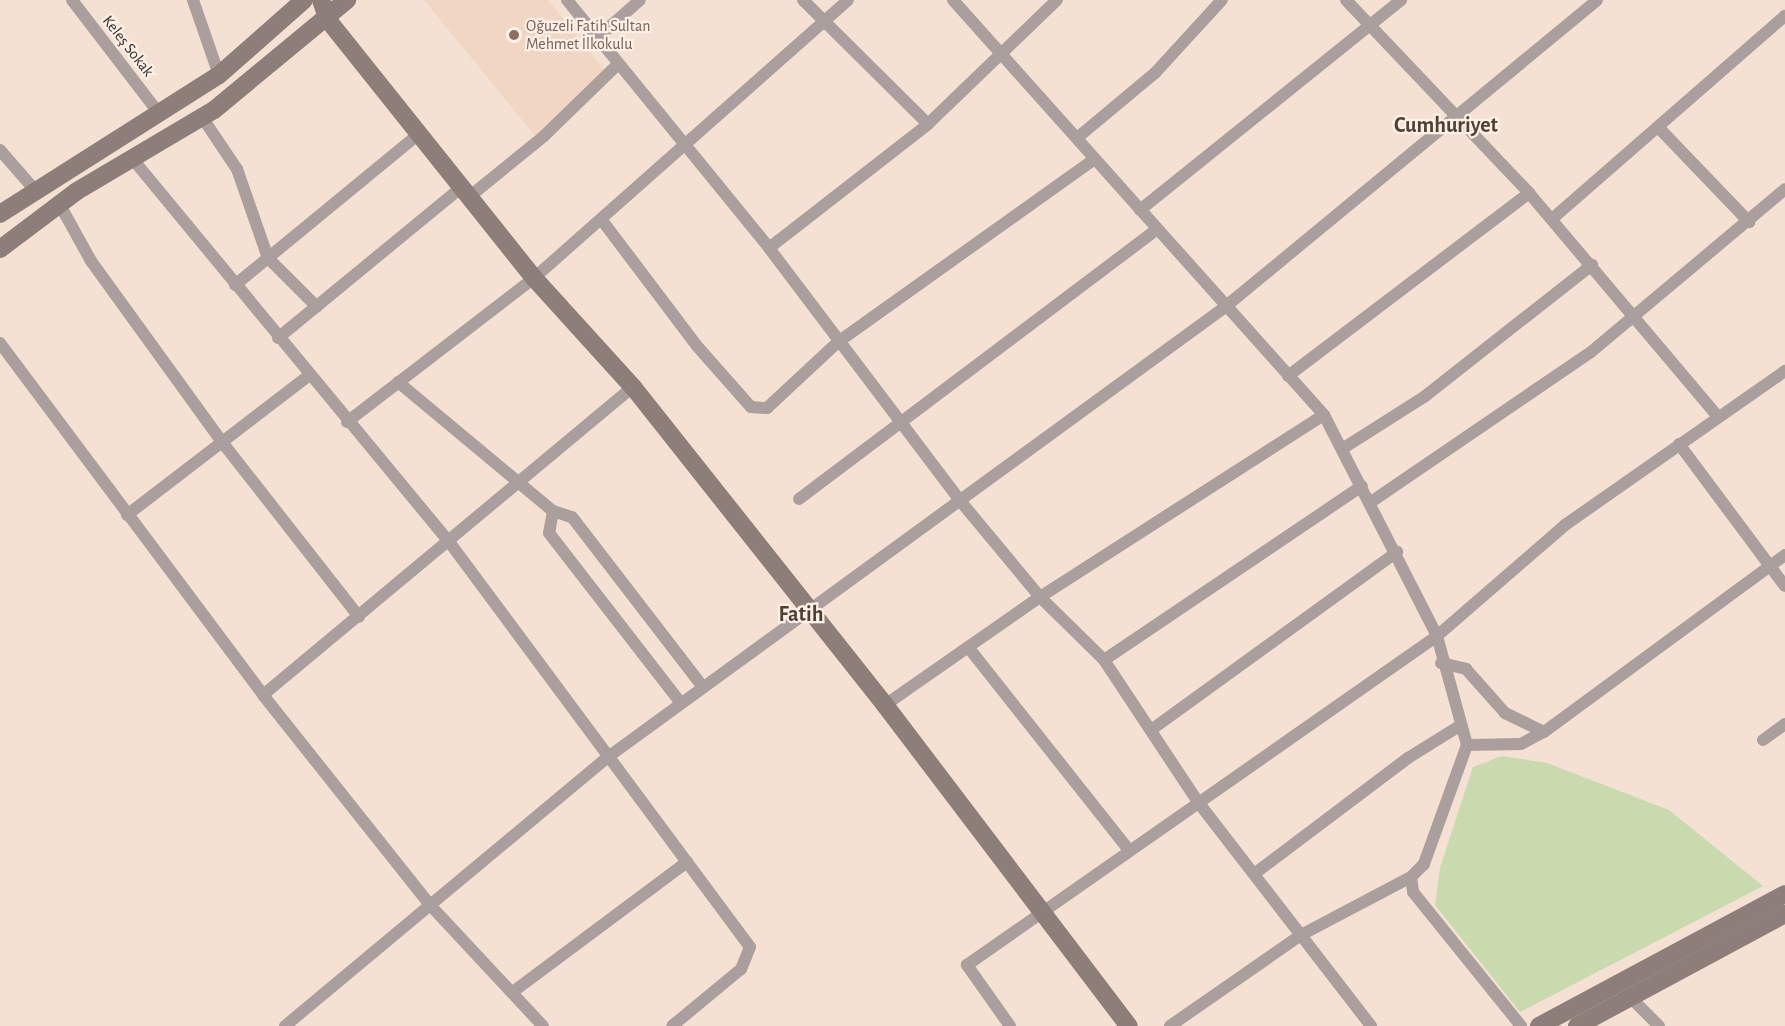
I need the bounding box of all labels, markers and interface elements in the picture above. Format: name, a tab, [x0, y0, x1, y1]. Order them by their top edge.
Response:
street label: Keleş Sokak	[98, 12, 158, 80]
place label: Oğuzeli Fatih Sultan Mehmet İlkokulu	[526, 16, 650, 54]
marker: Oğuzeli Fatih Sultan Mehmet İlkokulu	[507, 28, 521, 42]
district label: Cumhuriyet	[1394, 113, 1498, 139]
district label: Fatih	[779, 602, 823, 628]

